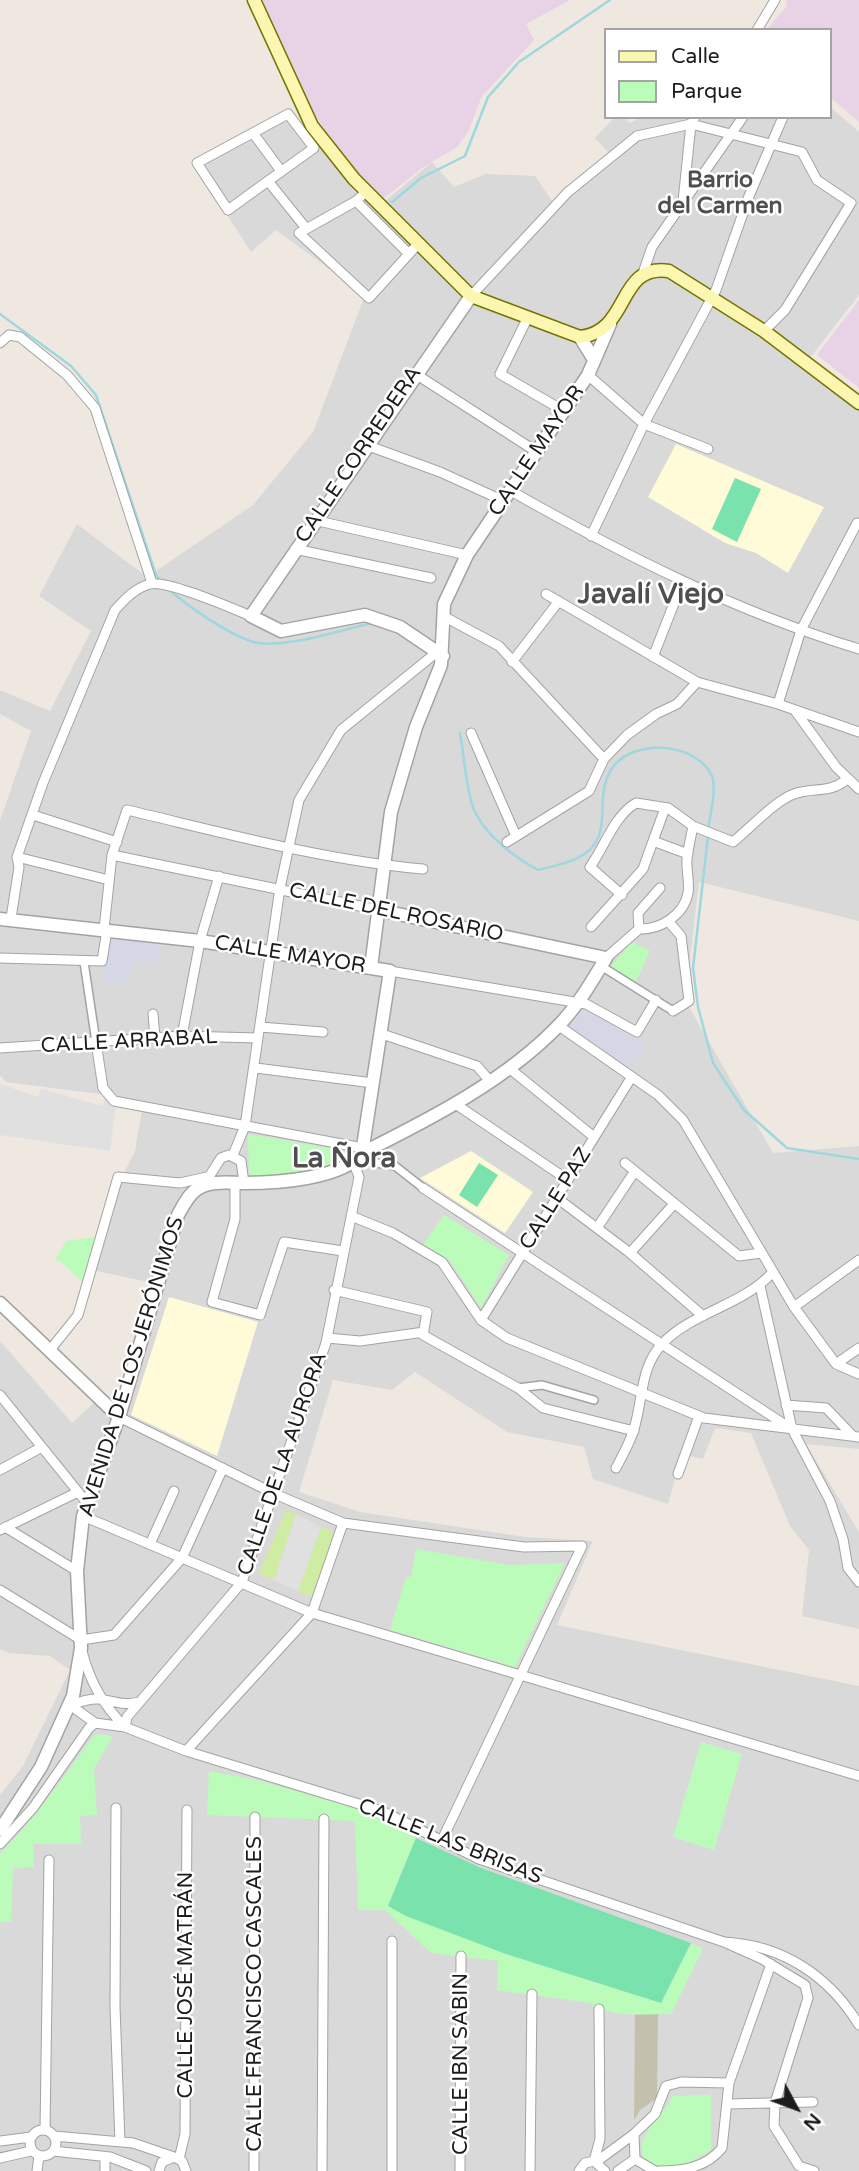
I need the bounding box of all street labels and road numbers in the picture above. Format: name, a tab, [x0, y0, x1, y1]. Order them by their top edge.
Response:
street label: CALLE CORREDERA	[291, 362, 427, 548]
street label: CALLE MAYOR	[484, 381, 590, 521]
street label: CALLE DEL ROSARIO	[286, 878, 506, 948]
street label: CALLE MAYOR	[213, 931, 367, 979]
street label: CALLE ARRABAL	[40, 1025, 218, 1059]
street label: CALLE PAZ	[515, 1143, 597, 1255]
street label: AVENIDA DE LOS JERÓNIMOS	[74, 1214, 190, 1520]
street label: CALLE DE LA AURORA	[233, 1349, 333, 1579]
street label: CALLE LAS BRISAS	[354, 1794, 546, 1890]
street label: CALLE FRANCISCO CASCALES	[242, 1836, 268, 2152]
street label: CALLE JOSÉ MATRÁN	[173, 1872, 199, 2098]
street label: CALLE IBN SABIN	[448, 1973, 474, 2155]

